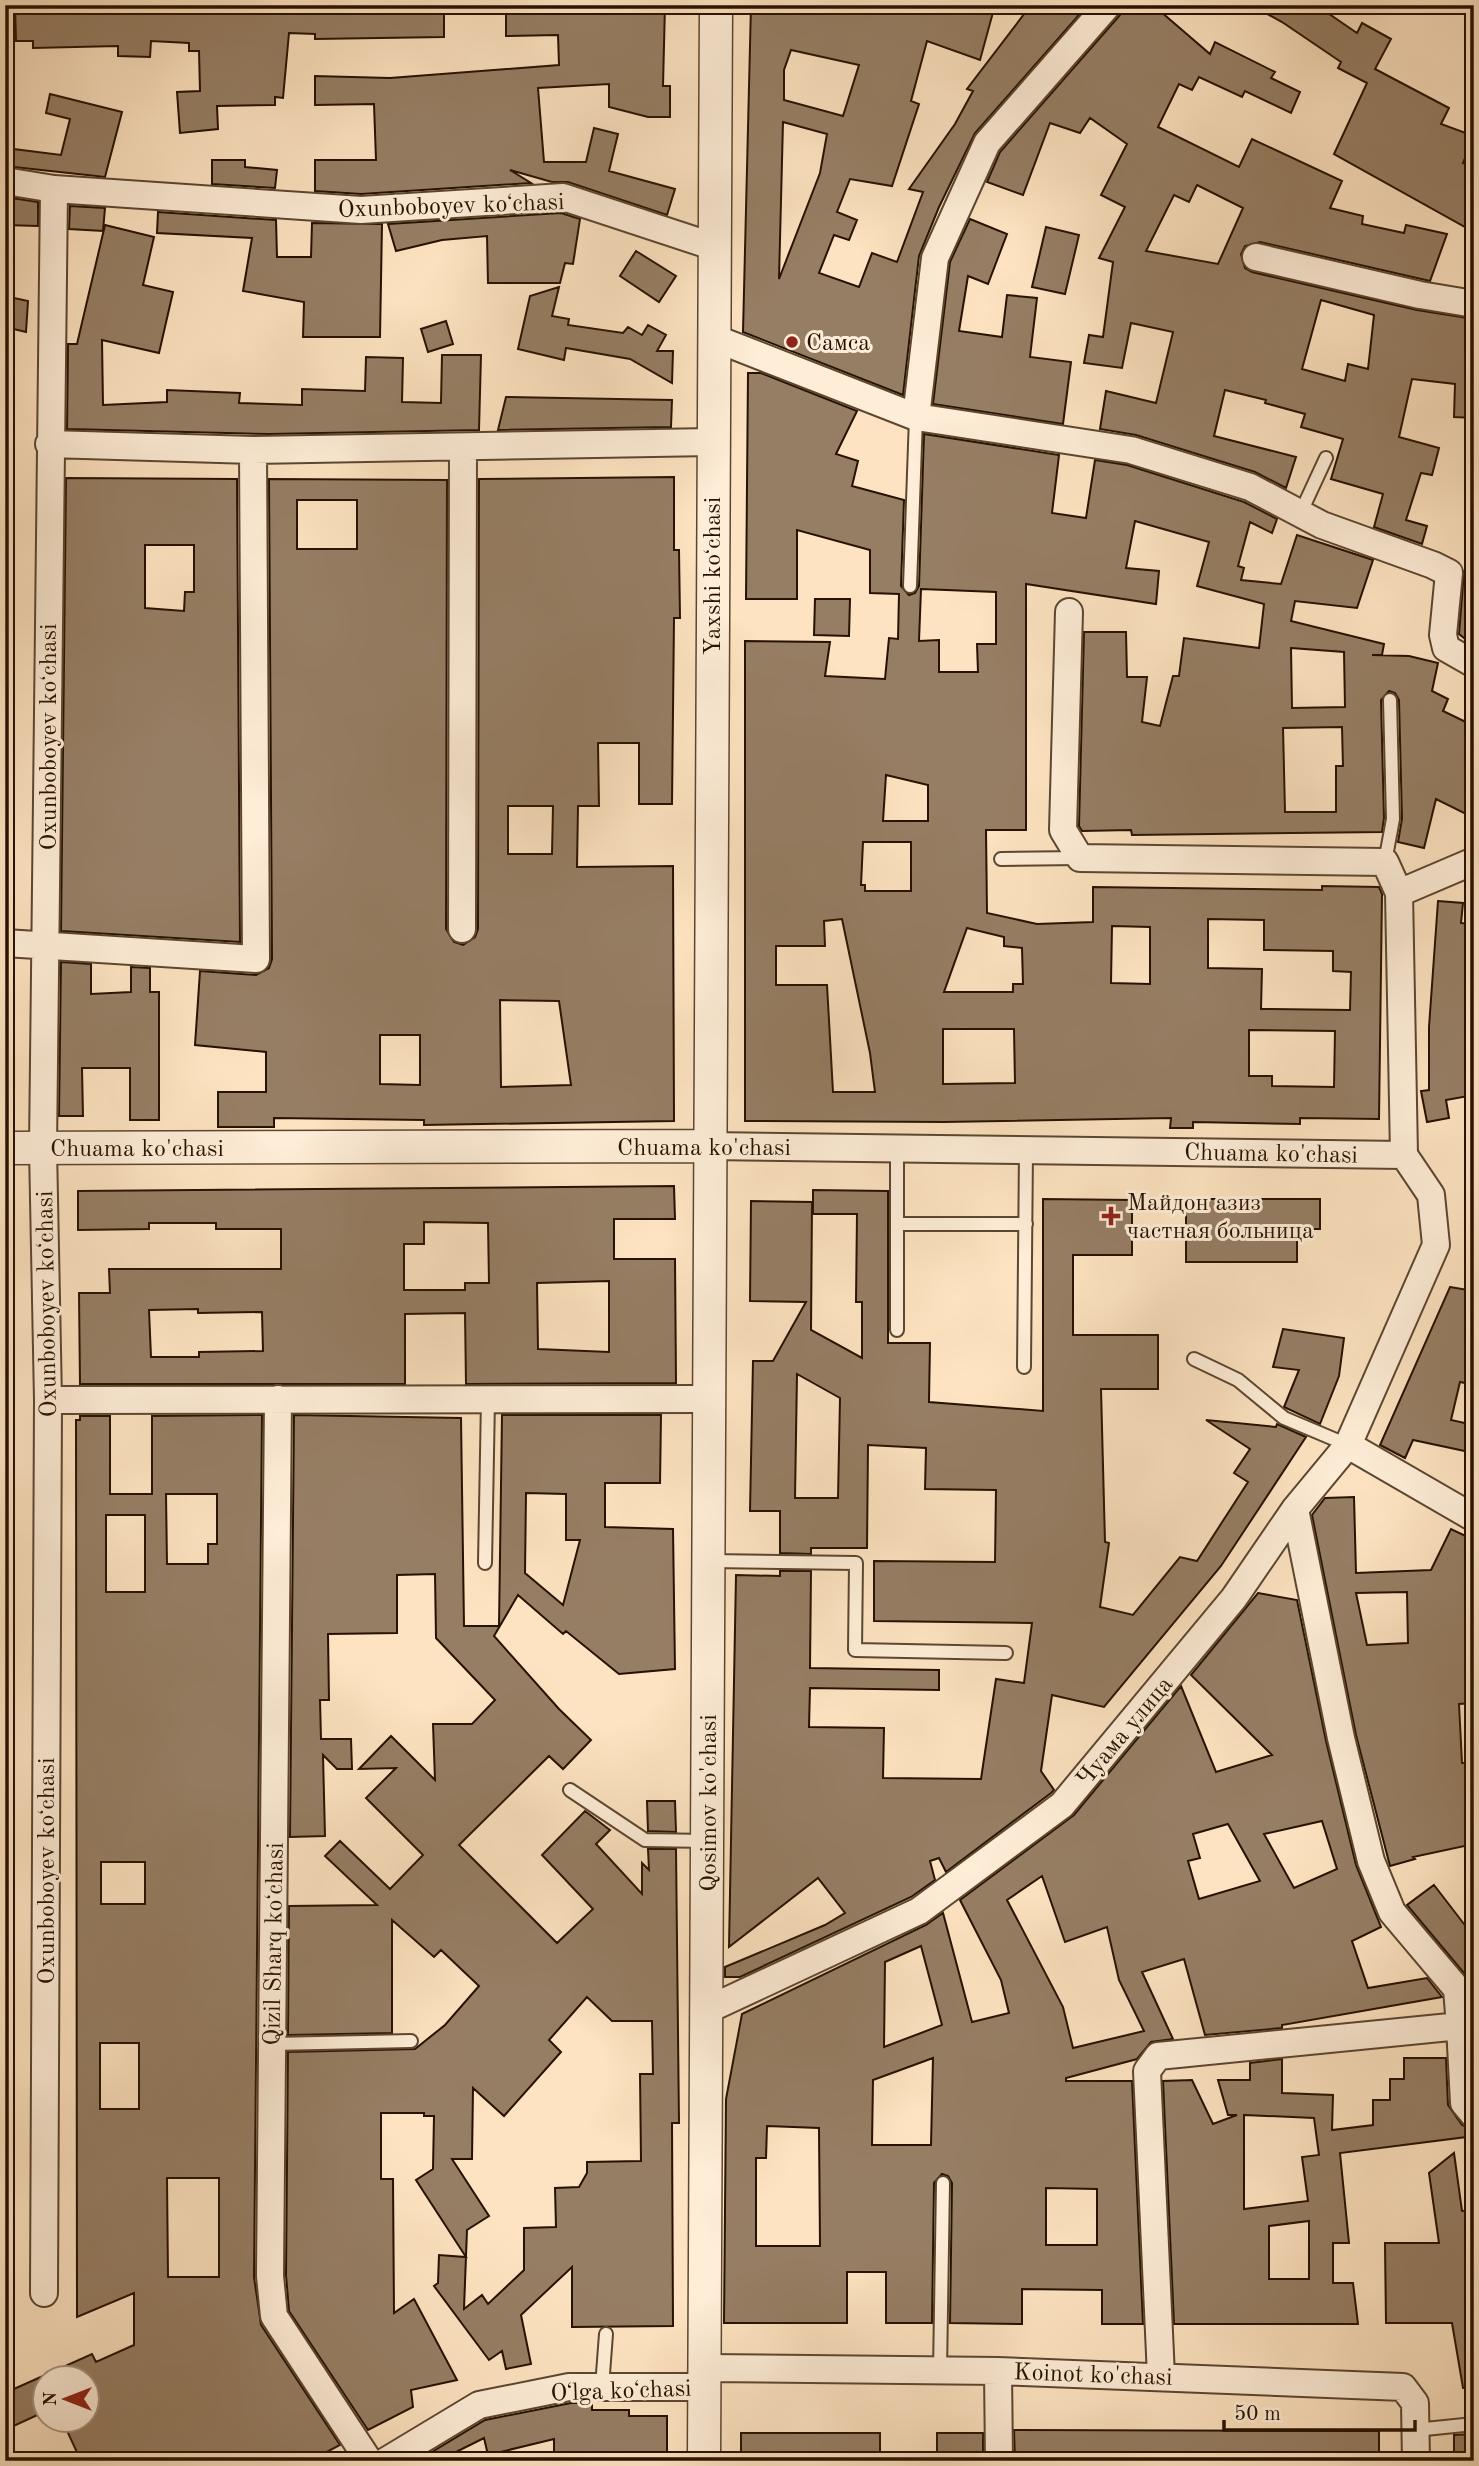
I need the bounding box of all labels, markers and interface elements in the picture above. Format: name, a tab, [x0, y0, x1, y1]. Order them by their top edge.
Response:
street label: Oxunboboyev koʻchasi	[337, 191, 565, 223]
place label: Самса	[806, 332, 870, 356]
marker: Самса	[784, 334, 800, 350]
street label: Yaxshi koʻchasi	[702, 497, 726, 655]
street label: Oxunboboyev koʻchasi	[38, 624, 62, 850]
street label: Chuama ko'chasi	[617, 1137, 791, 1161]
street label: Chuama ko'chasi	[50, 1138, 224, 1162]
street label: Chuama ko'chasi	[1184, 1141, 1358, 1169]
street label: Oxunboboyev koʻchasi	[34, 1190, 62, 1418]
place label: Майдон азиз частная больница	[1127, 1192, 1314, 1244]
marker: Майдон азиз частная больница	[1101, 1206, 1121, 1226]
street label: Чуама улица	[1073, 1673, 1178, 1792]
street label: Qosimov ko'chasi	[698, 1714, 722, 1892]
street label: Oxunboboyev koʻchasi	[36, 1758, 60, 1984]
street label: Qizil Sharq koʻchasi	[261, 1842, 289, 2046]
street label: Koinot ko'chasi	[1013, 2361, 1173, 2391]
north arrow	[32, 2364, 102, 2434]
street label: Oʻlga koʻchasi	[550, 2378, 692, 2406]
scale bar	[1224, 2389, 1414, 2433]
text: N	[42, 2391, 61, 2406]
text: 50 m	[1234, 2404, 1281, 2425]

